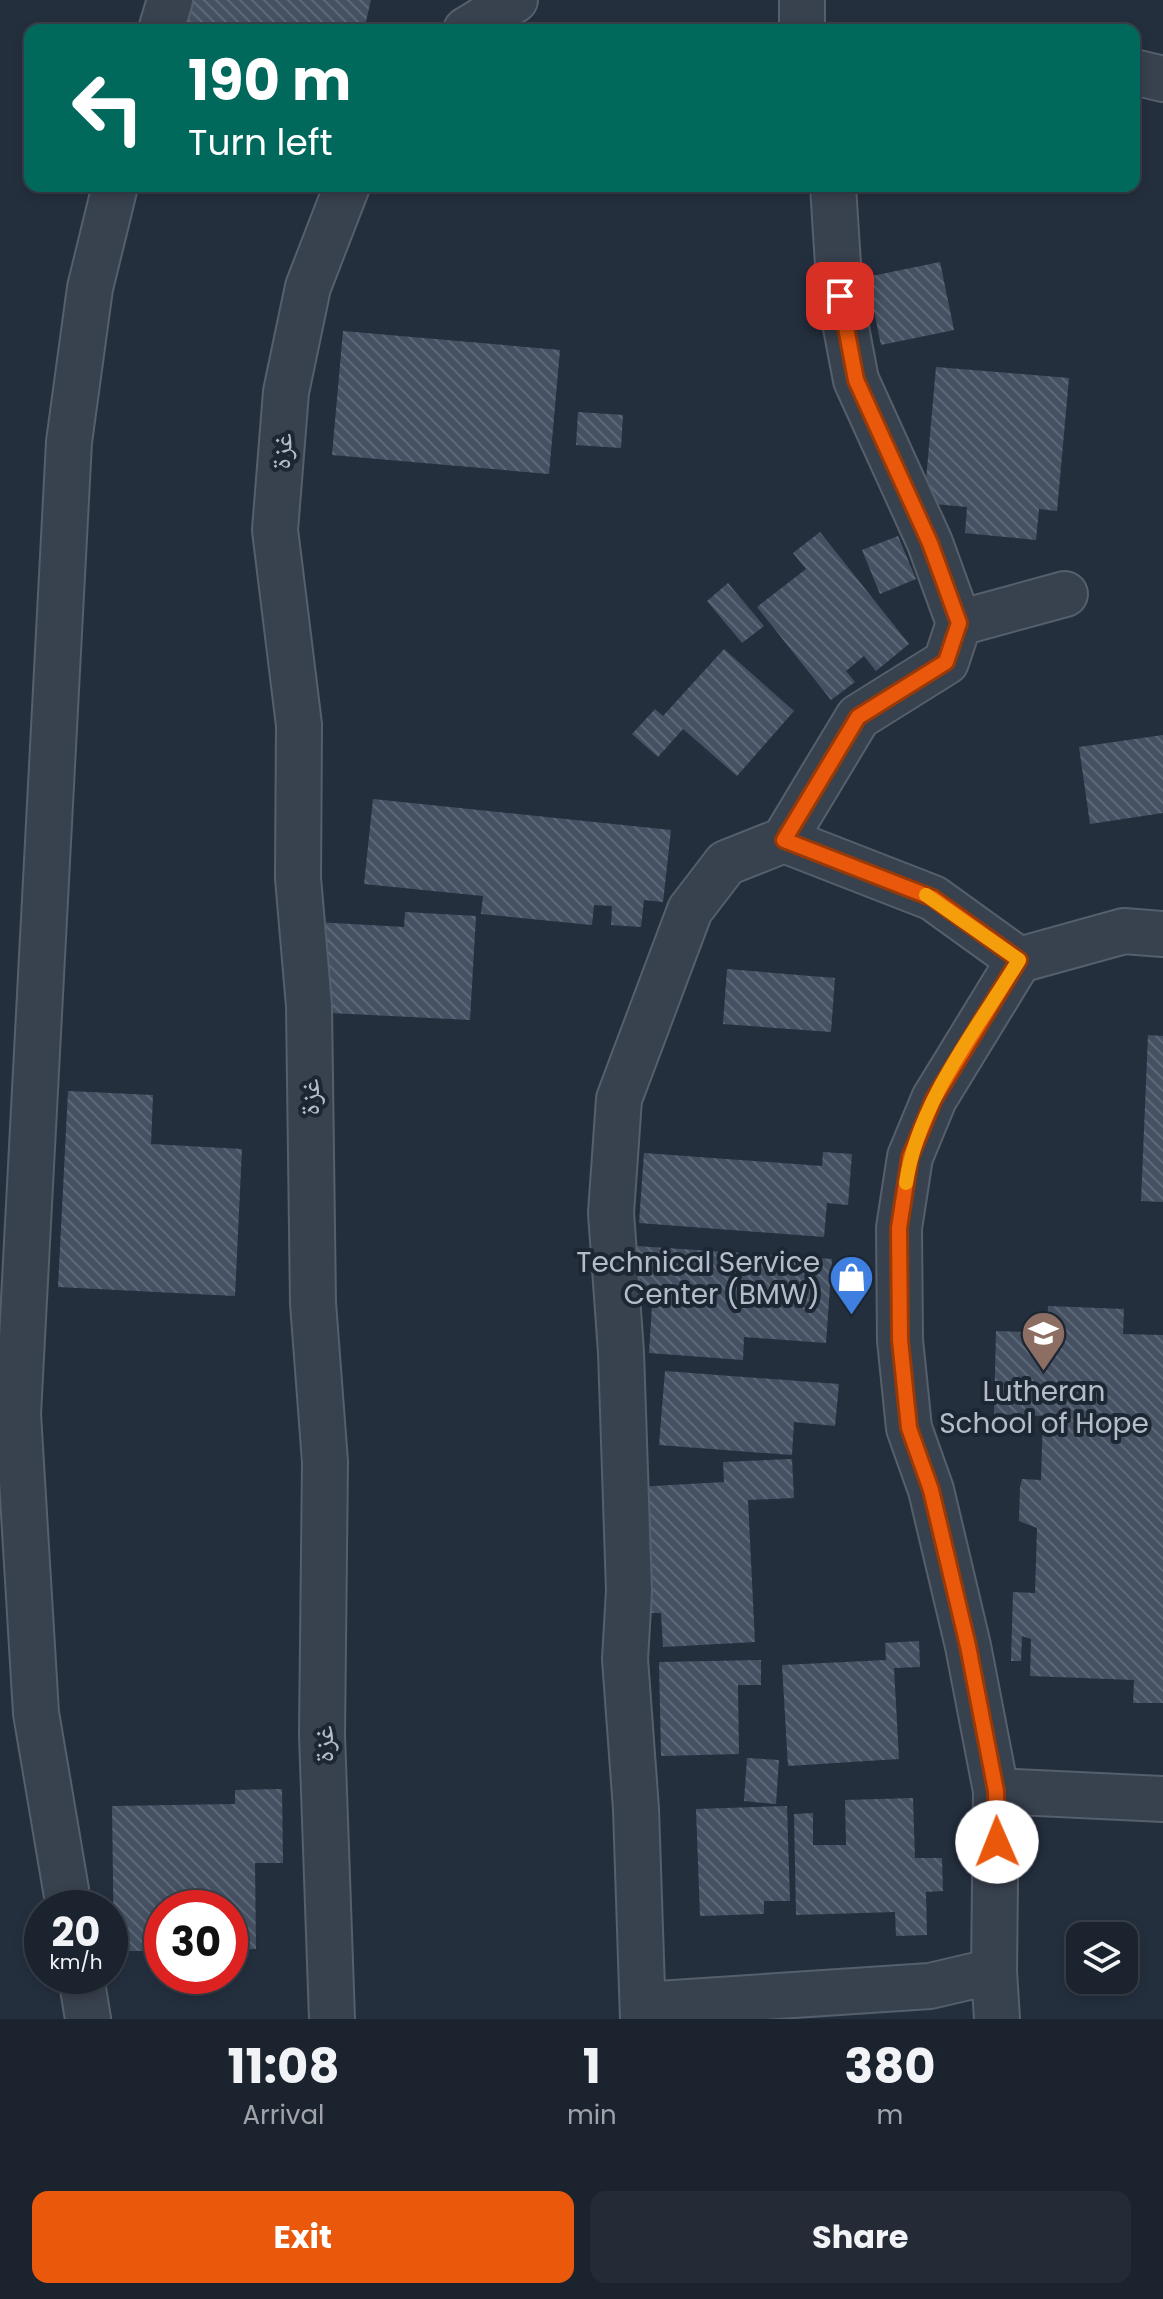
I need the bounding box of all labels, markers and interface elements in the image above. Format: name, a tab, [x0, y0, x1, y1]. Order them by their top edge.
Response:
text: 190 m	[188, 41, 351, 120]
icon: left	[56, 56, 160, 160]
text: Turn left	[188, 117, 333, 168]
pin	[806, 262, 874, 330]
icon: arrive	[818, 274, 862, 318]
street label: غزة	[261, 431, 302, 471]
street label: غزة	[290, 1079, 329, 1115]
place label: Technical Service Center (BMW)	[576, 1243, 820, 1314]
shop icon: Technical Service Center (BMW)	[827, 1254, 875, 1317]
school or university icon: Lutheran School of Hope	[1020, 1310, 1068, 1373]
place label: Lutheran School of Hope	[939, 1372, 1149, 1443]
street label: غزة	[304, 1725, 343, 1763]
position arrow	[955, 1800, 1039, 1884]
speed limit sign: 30	[144, 1890, 248, 1994]
text: 20	[52, 1904, 100, 1960]
map controls	[1066, 1922, 1138, 1994]
button: layers	[1066, 1922, 1138, 1994]
text: km/h	[49, 1948, 103, 1976]
text: 11:08	[227, 2033, 340, 2100]
text: 1	[583, 2033, 601, 2100]
text: 380	[844, 2033, 936, 2100]
text: Arrival	[243, 2097, 324, 2133]
text: min	[567, 2097, 617, 2133]
text: m	[876, 2097, 903, 2133]
button: Exit	[32, 2191, 574, 2283]
button: Share	[590, 2191, 1131, 2283]

